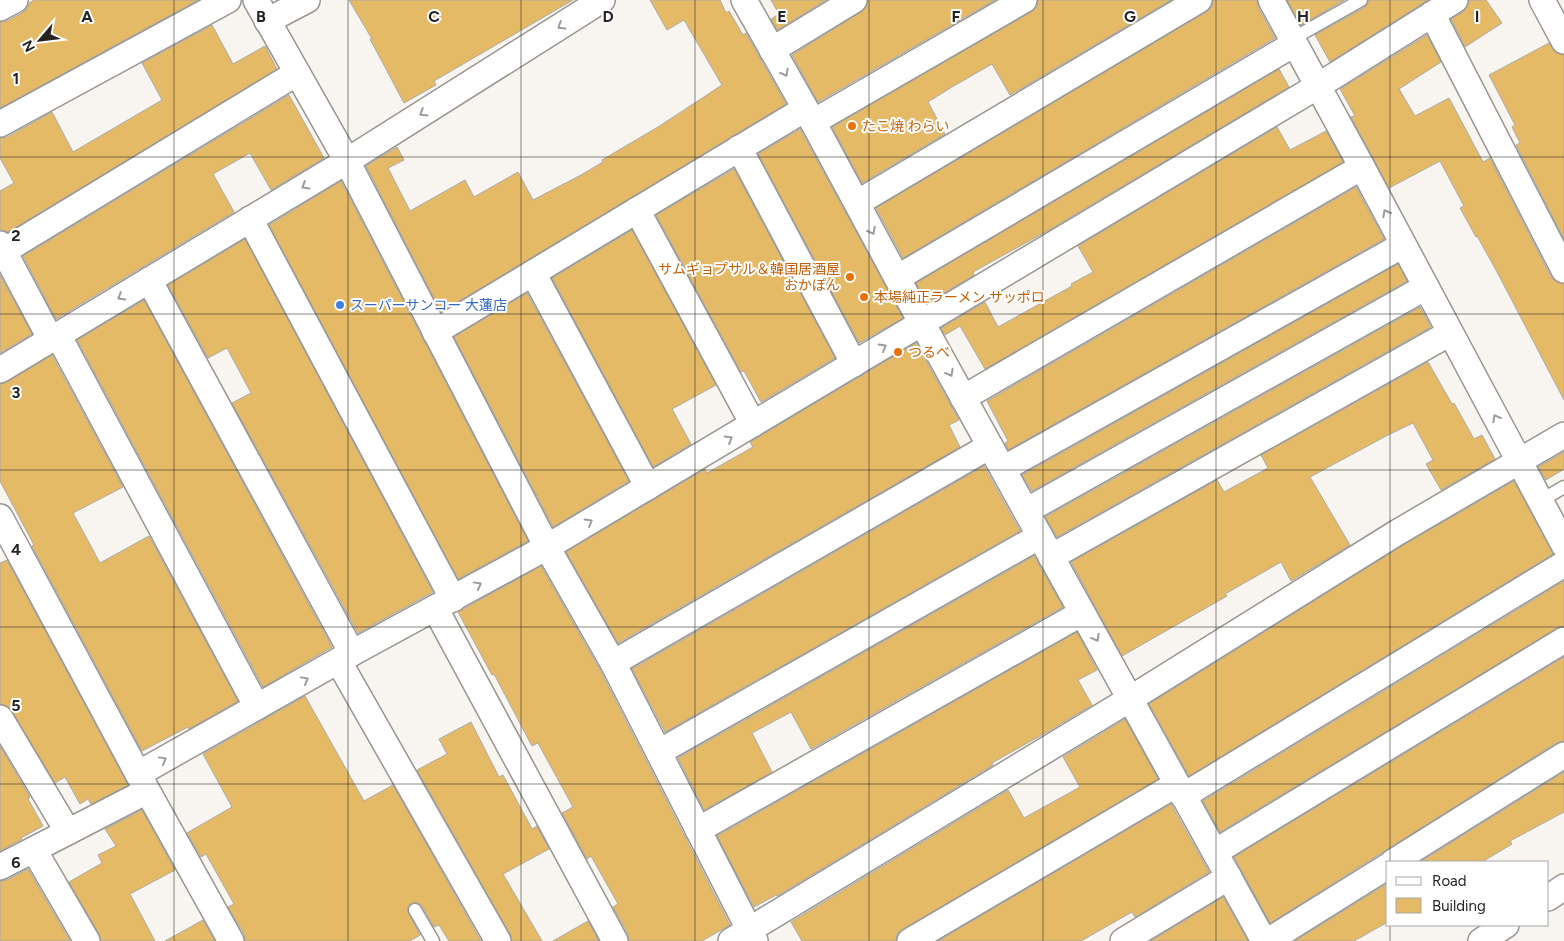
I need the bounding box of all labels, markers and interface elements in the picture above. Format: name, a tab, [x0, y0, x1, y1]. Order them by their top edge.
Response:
text: A	[81, 7, 93, 26]
text: B	[256, 7, 266, 26]
text: C	[428, 7, 440, 26]
text: D	[602, 7, 614, 26]
text: E	[777, 7, 787, 26]
text: F	[952, 7, 961, 26]
text: G	[1124, 7, 1136, 26]
text: H	[1297, 7, 1309, 26]
text: I	[1475, 7, 1479, 26]
north arrow	[15, 15, 65, 65]
one-way arrow	[557, 20, 566, 29]
text: N	[19, 37, 39, 55]
one-way arrow	[778, 68, 788, 77]
text: 1	[13, 69, 19, 88]
one-way arrow	[420, 106, 429, 116]
place label: たこ焼 わらい	[862, 118, 949, 135]
marker: たこ焼 わらい	[846, 120, 858, 132]
one-way arrow	[302, 180, 311, 190]
one-way arrow	[1382, 209, 1392, 218]
one-way arrow	[866, 225, 876, 234]
text: 2	[11, 226, 21, 245]
place label: サムギョプサル＆韓国居酒屋 おかぽん	[658, 261, 840, 294]
marker: サムギョプサル＆韓国居酒屋 おかぽん	[844, 271, 856, 283]
place label: 本場純正ラーメン サッポロ	[874, 289, 1045, 306]
one-way arrow	[117, 291, 126, 300]
marker: 本場純正ラーメン サッポロ	[858, 291, 870, 303]
place label: スーパーサンコー 大蓮店	[350, 297, 507, 314]
marker: スーパーサンコー 大蓮店	[334, 299, 346, 311]
one-way arrow	[878, 343, 887, 353]
place label: つるべ	[908, 344, 950, 361]
marker: つるべ	[892, 346, 904, 358]
one-way arrow	[944, 368, 954, 377]
text: 3	[12, 383, 21, 402]
one-way arrow	[1492, 414, 1502, 423]
one-way arrow	[723, 436, 732, 446]
one-way arrow	[584, 519, 593, 529]
text: 4	[11, 540, 21, 559]
one-way arrow	[473, 582, 482, 592]
one-way arrow	[1090, 633, 1100, 642]
one-way arrow	[300, 677, 309, 687]
text: 5	[11, 696, 21, 715]
one-way arrow	[158, 756, 167, 766]
text: 6	[11, 853, 21, 872]
legend	[1386, 861, 1549, 926]
text: Road	[1432, 872, 1467, 890]
text: Building	[1432, 897, 1486, 915]

